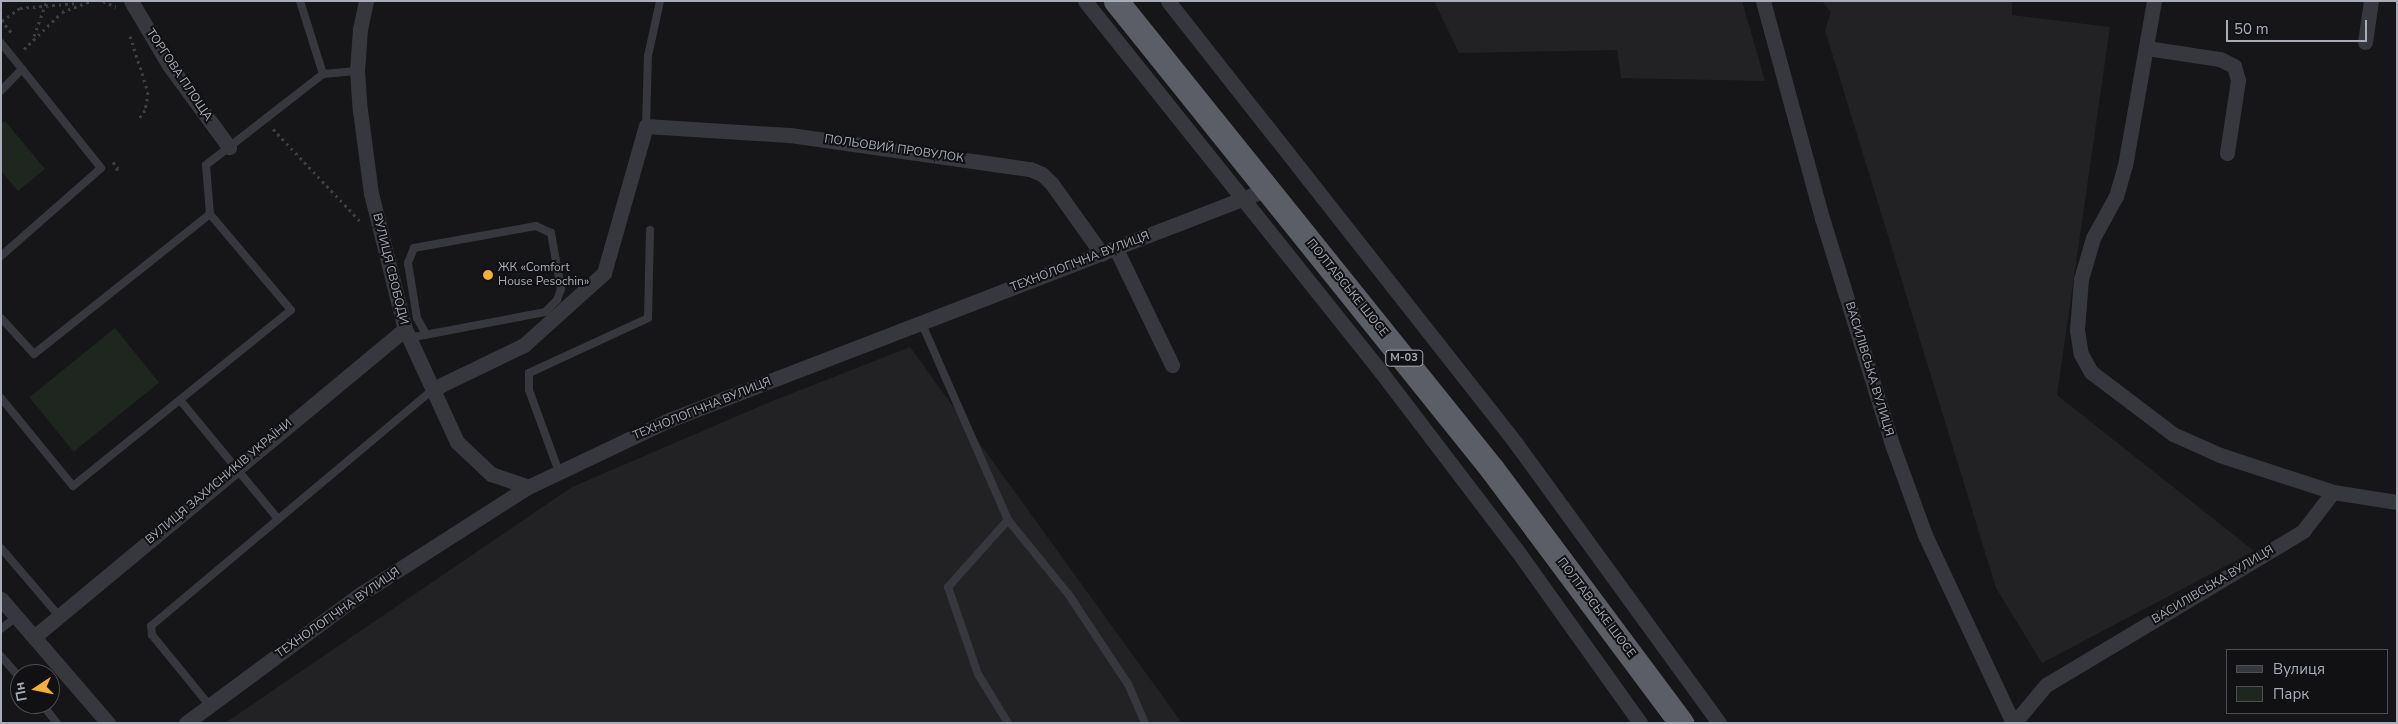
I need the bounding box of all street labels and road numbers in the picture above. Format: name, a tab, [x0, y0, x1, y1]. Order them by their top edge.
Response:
street label: ТОРГОВА ПЛОЩА	[143, 26, 215, 124]
street label: ПОЛЬОВИЙ ПРОВУЛОК	[824, 132, 964, 166]
street label: ВУЛИЦЯ СВОБОДИ	[369, 212, 411, 326]
street label: ТЕХНОЛОГІЧНА ВУЛИЦЯ	[1008, 229, 1152, 295]
street label: ПОЛТАВСЬКЕ ШОСЕ	[1303, 236, 1391, 340]
street label: ВАСИЛІВСЬКА ВУЛИЦЯ	[1842, 300, 1896, 438]
road number: М-03	[1384, 349, 1424, 366]
street label: ТЕХНОЛОГІЧНА ВУЛИЦЯ	[631, 375, 773, 443]
street label: ВУЛИЦЯ ЗАХИСНИКІВ УКРАЇНИ	[143, 416, 295, 548]
street label: ВАСИЛІВСЬКА ВУЛИЦЯ	[2149, 543, 2277, 627]
street label: ПОЛТАВСЬКЕ ШОСЕ	[1554, 555, 1638, 661]
street label: ТЕХНОЛОГІЧНА ВУЛИЦЯ	[273, 565, 403, 661]

